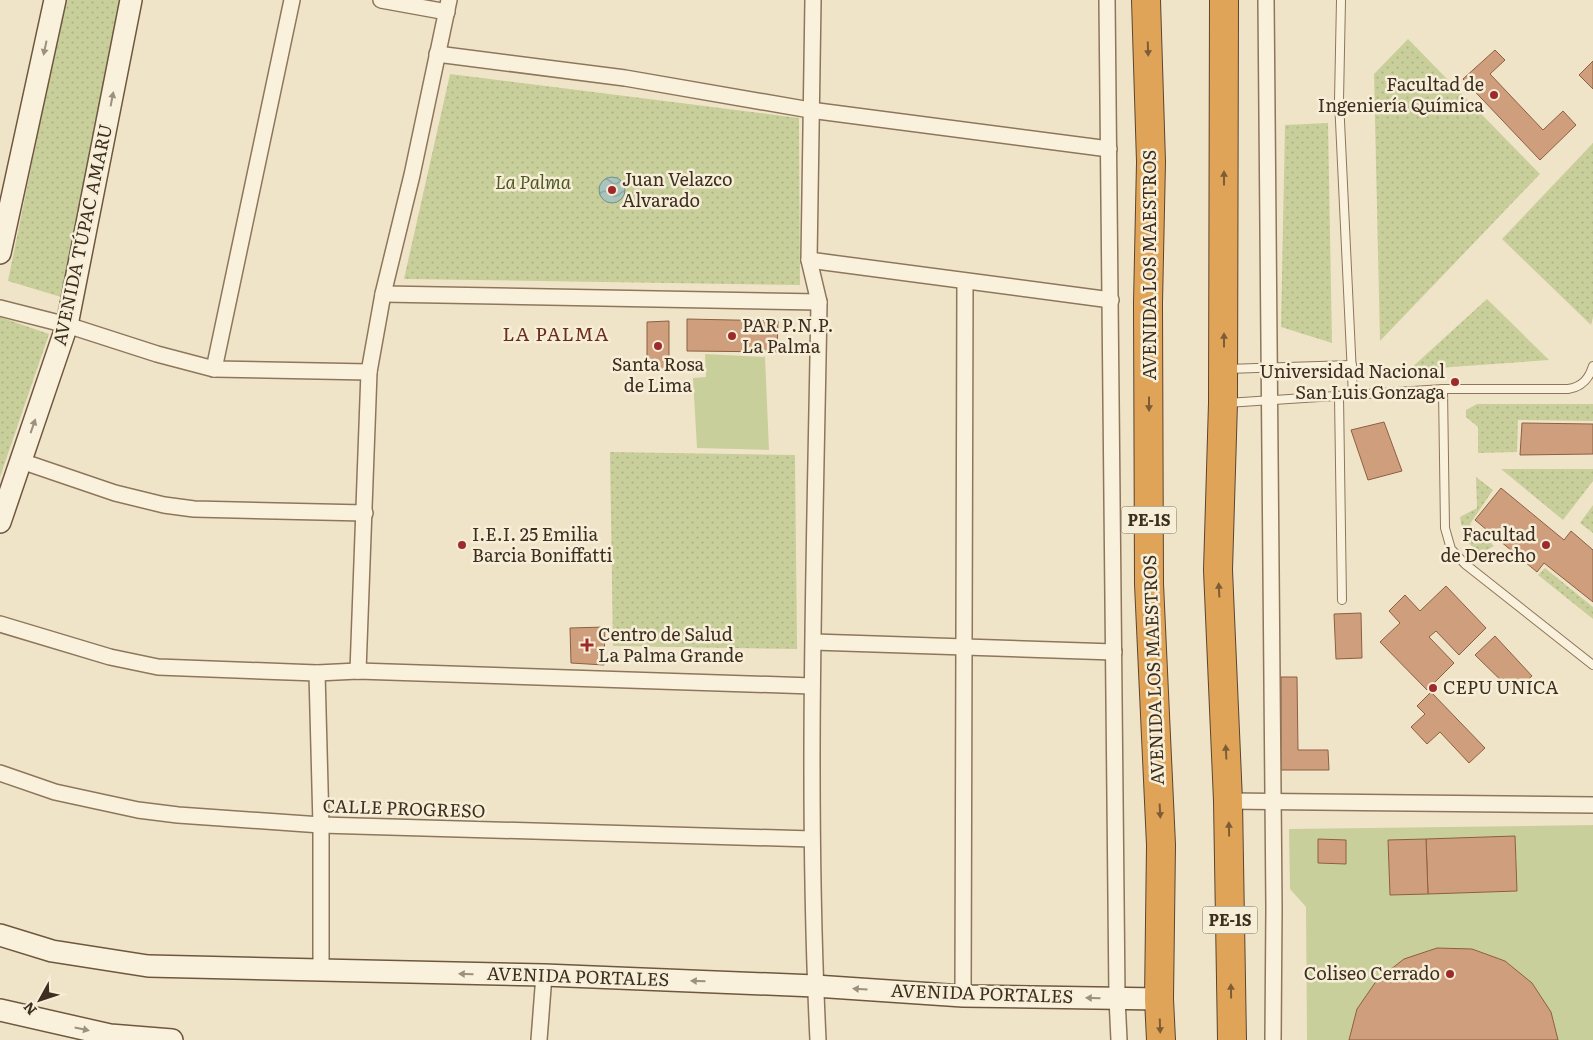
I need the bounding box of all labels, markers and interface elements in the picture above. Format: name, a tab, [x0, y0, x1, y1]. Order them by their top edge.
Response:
one-way arrow	[40, 40, 48, 56]
one-way arrow	[1144, 41, 1152, 57]
place label: Facultad de Ingeniería Química	[1318, 70, 1484, 118]
marker: Facultad de Ingeniería Química	[1488, 89, 1500, 101]
one-way arrow	[108, 90, 116, 106]
street label: AVENIDA TÚPAC AMARU	[45, 121, 118, 348]
street label: AVENIDA LOS MAESTROS	[1135, 150, 1162, 380]
place label: Juan Velazco Alvarado	[622, 165, 732, 213]
park label: La Palma	[495, 168, 572, 195]
one-way arrow	[1220, 169, 1228, 185]
marker: Juan Velazco Alvarado	[606, 184, 618, 196]
place label: PAR P.N.P. La Palma	[742, 311, 833, 359]
district label: LA PALMA	[503, 319, 609, 347]
marker: PAR P.N.P. La Palma	[726, 330, 738, 342]
one-way arrow	[1220, 332, 1228, 348]
marker: Santa Rosa de Lima	[652, 340, 664, 352]
place label: Santa Rosa de Lima	[612, 350, 705, 398]
place label: Universidad Nacional San Luis Gonzaga	[1259, 357, 1445, 405]
marker: Universidad Nacional San Luis Gonzaga	[1449, 376, 1461, 388]
one-way arrow	[1145, 396, 1153, 412]
one-way arrow	[30, 419, 37, 434]
road number: PE-1S	[1122, 506, 1176, 534]
place label: I.E.I. 25 Emilia Barcia Boniffatti	[472, 520, 613, 568]
place label: Facultad de Derecho	[1440, 520, 1536, 568]
marker: I.E.I. 25 Emilia Barcia Boniffatti	[456, 539, 468, 551]
marker: Facultad de Derecho	[1540, 539, 1552, 551]
street label: AVENIDA LOS MAESTROS	[1135, 554, 1170, 786]
one-way arrow	[1214, 582, 1222, 598]
place label: Centro de Salud La Palma Grande	[598, 620, 744, 668]
marker: Centro de Salud La Palma Grande	[580, 638, 594, 652]
place label: CEPU UNICA	[1443, 673, 1559, 700]
marker: CEPU UNICA	[1427, 682, 1439, 694]
one-way arrow	[1222, 744, 1230, 760]
street label: CALLE PROGRESO	[322, 791, 486, 824]
one-way arrow	[1156, 803, 1164, 819]
one-way arrow	[1225, 821, 1233, 837]
road number: PE-1S	[1202, 906, 1258, 934]
street label: AVENIDA PORTALES	[486, 959, 670, 992]
place label: Coliseo Cerrado	[1304, 959, 1440, 986]
marker: Coliseo Cerrado	[1444, 968, 1456, 980]
one-way arrow	[457, 970, 473, 978]
north arrow	[15, 975, 65, 1025]
street label: AVENIDA PORTALES	[890, 976, 1074, 1009]
one-way arrow	[690, 977, 706, 985]
one-way arrow	[1227, 983, 1235, 999]
one-way arrow	[852, 985, 868, 993]
one-way arrow	[1084, 993, 1100, 1001]
text: N	[18, 998, 41, 1020]
one-way arrow	[1156, 1018, 1164, 1034]
one-way arrow	[74, 1025, 89, 1033]

